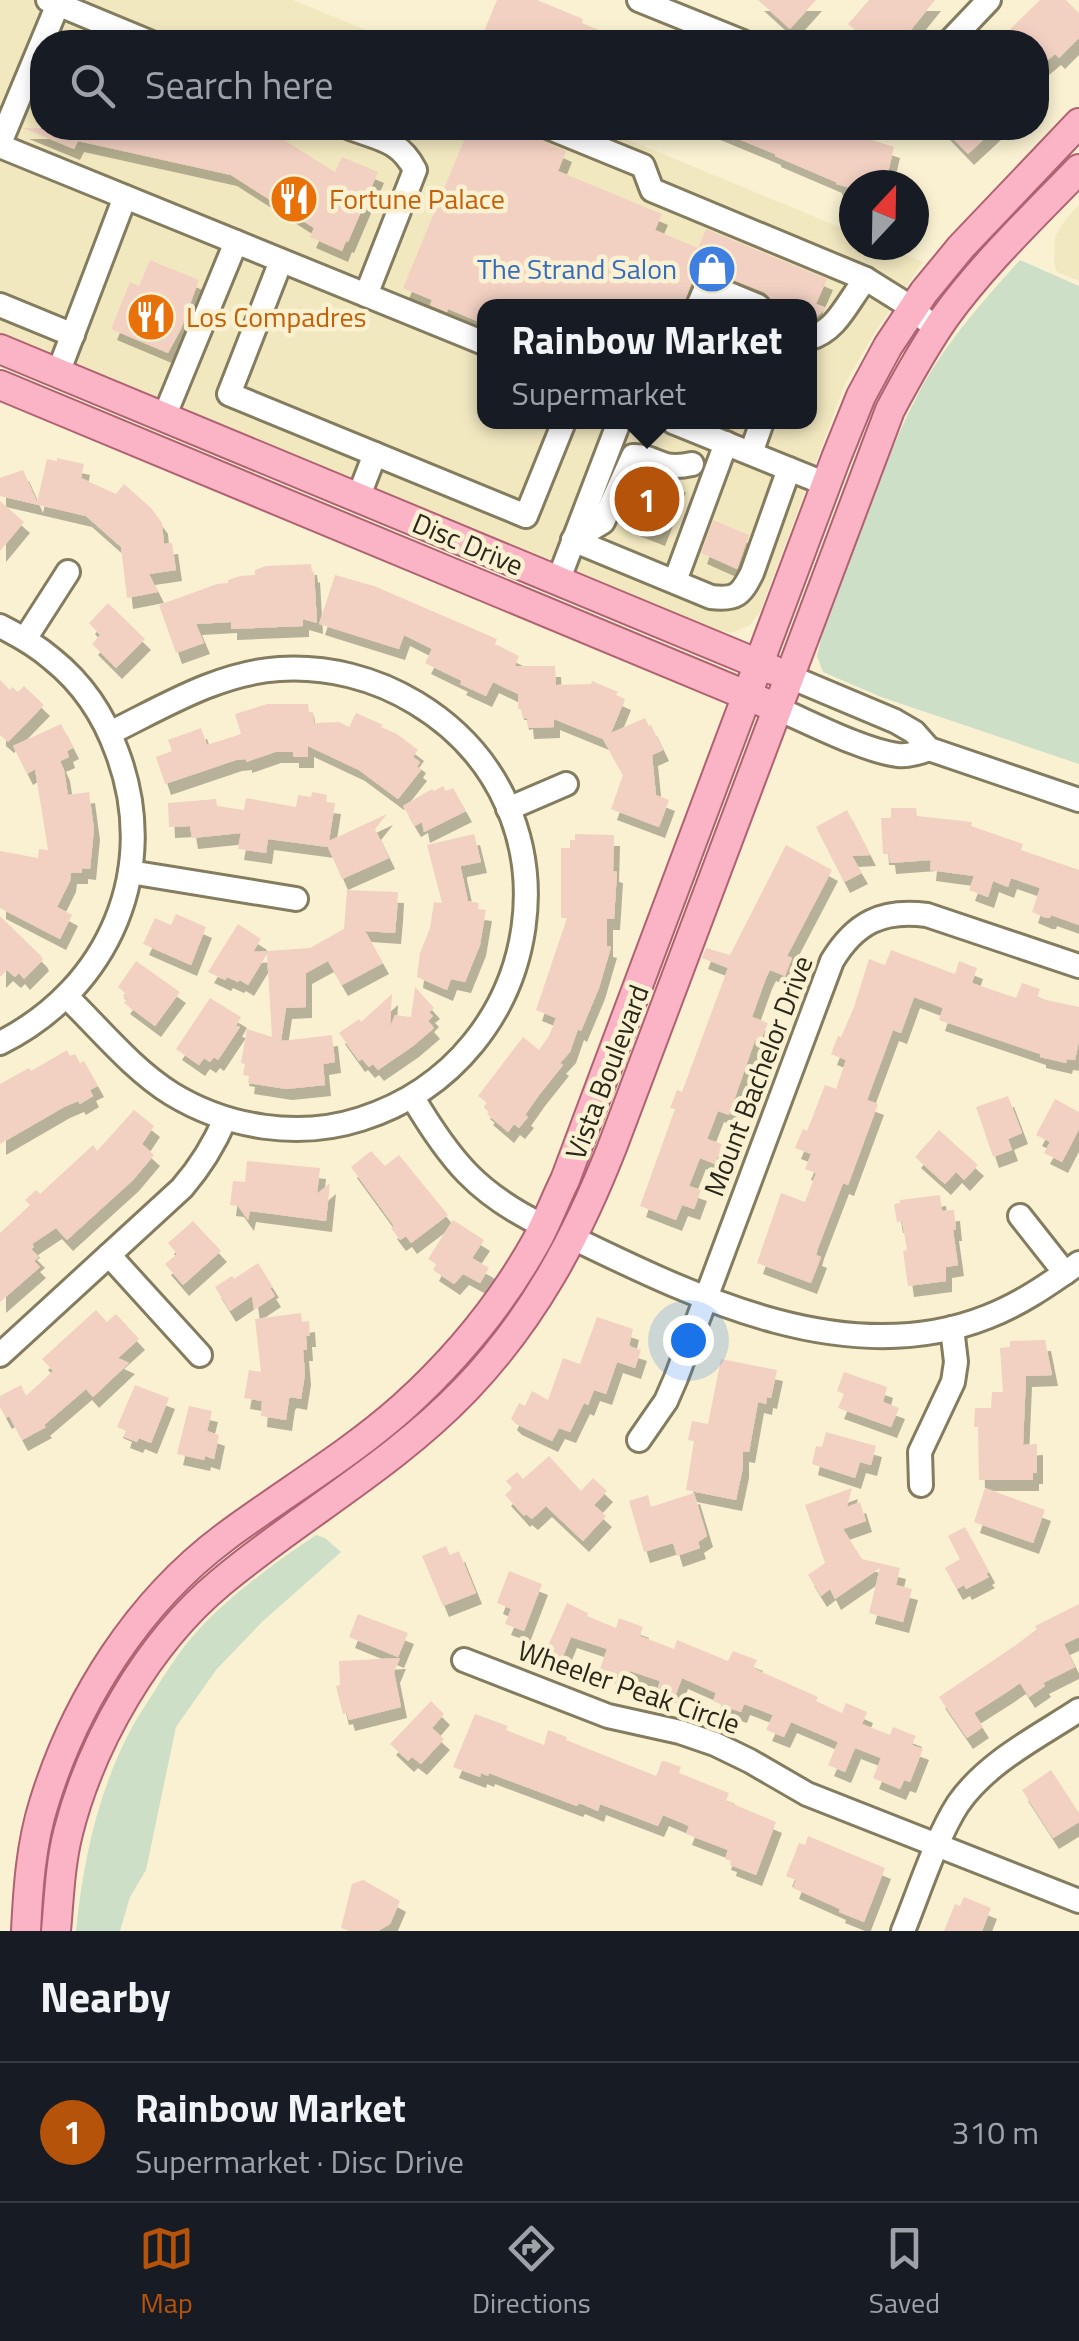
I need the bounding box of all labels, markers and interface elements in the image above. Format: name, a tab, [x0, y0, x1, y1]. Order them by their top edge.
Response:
search box	[30, 30, 1049, 140]
text: Search here	[145, 56, 333, 114]
icon: search	[65, 58, 120, 113]
north arrow	[839, 170, 929, 260]
restaurant icon: Fortune Palace	[268, 173, 320, 225]
place label: Fortune Palace	[329, 177, 505, 220]
shop icon: The Strand Salon	[686, 243, 738, 295]
place label: The Strand Salon	[477, 247, 677, 290]
restaurant icon: Los Compadres	[125, 291, 177, 343]
place label: Los Compadres	[186, 295, 367, 338]
popup	[477, 299, 817, 429]
text: Rainbow Market	[512, 311, 782, 369]
text: Supermarket	[512, 369, 686, 417]
pin: 1	[614, 462, 680, 536]
street label: Disc Drive	[406, 501, 530, 586]
street label: Mount Bachelor Drive	[692, 949, 823, 1203]
street label: Vista Boulevard	[553, 978, 660, 1165]
your location	[663, 1315, 714, 1366]
street label: Wheeler Peak Circle	[512, 1628, 746, 1745]
text: Nearby	[40, 1964, 171, 2028]
text: Rainbow Market	[135, 2079, 406, 2137]
text: 1	[64, 2108, 81, 2156]
text: 310 m	[951, 2108, 1039, 2156]
text: Supermarket · Disc Drive	[135, 2137, 464, 2185]
tab: Map	[139, 2221, 194, 2324]
tab: Directions	[472, 2221, 591, 2324]
tab: Saved	[869, 2221, 940, 2324]

